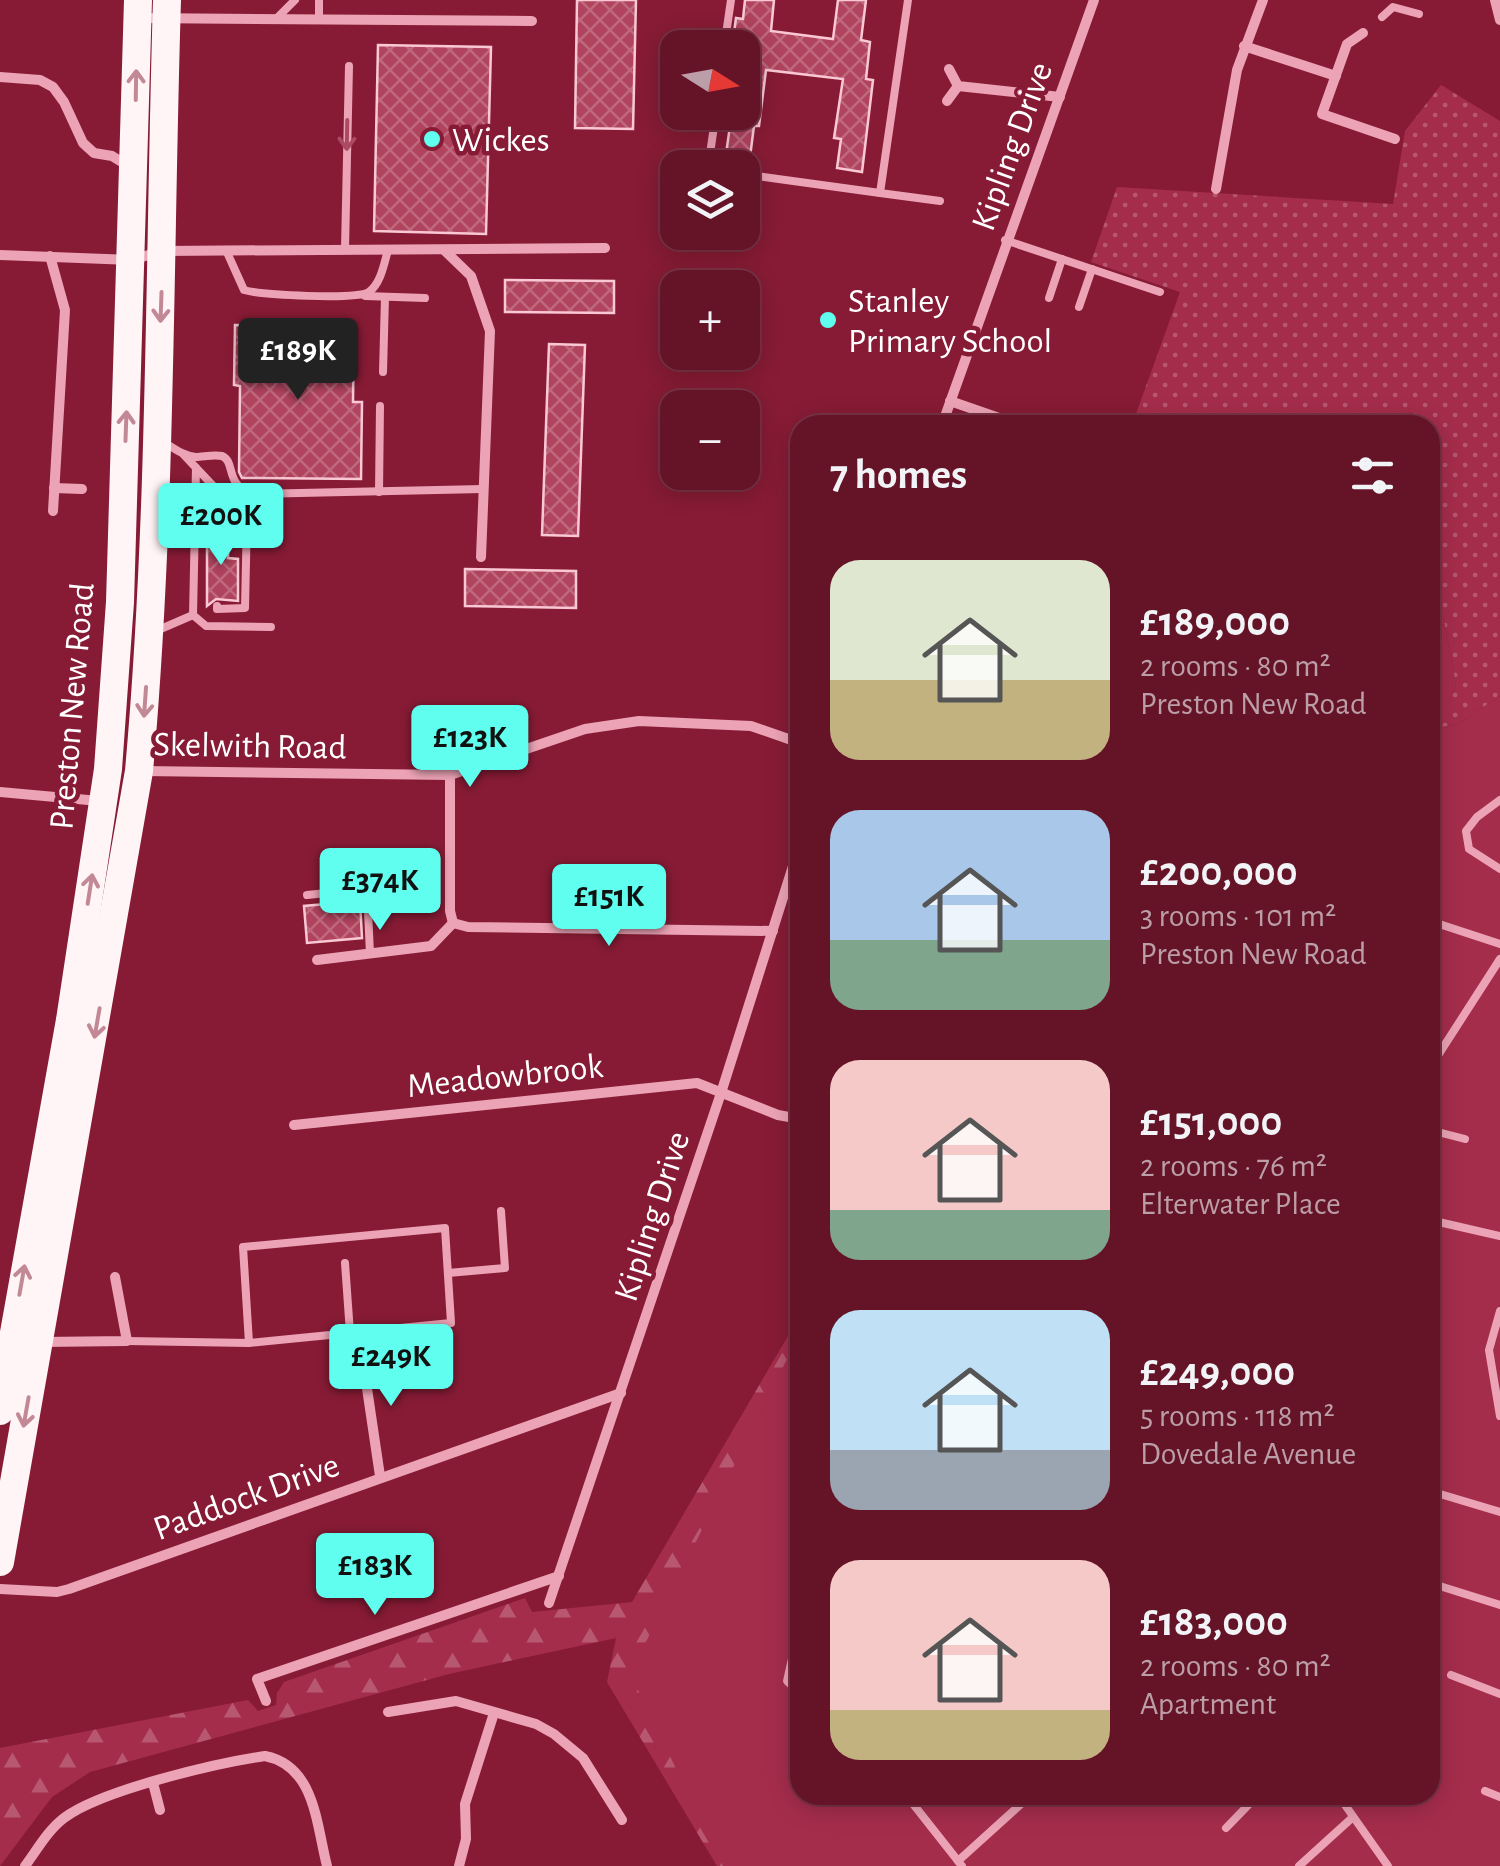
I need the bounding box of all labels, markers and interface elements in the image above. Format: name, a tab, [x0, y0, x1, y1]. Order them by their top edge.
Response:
north arrow	[660, 30, 760, 130]
map controls	[660, 30, 760, 490]
street label: Kipling Drive	[966, 58, 1059, 235]
one-way arrow	[127, 69, 146, 101]
one-way arrow	[338, 118, 356, 151]
place label: Wickes	[452, 123, 550, 158]
marker: Wickes	[421, 128, 443, 150]
button: layers	[660, 150, 760, 250]
button: +	[660, 270, 760, 370]
place label: Stanley Primary School	[848, 284, 1052, 359]
one-way arrow	[151, 291, 170, 323]
marker: Stanley Primary School	[817, 309, 839, 331]
pin: £189K	[228, 318, 368, 403]
text: £189K	[260, 334, 336, 366]
button: −	[660, 390, 760, 490]
one-way arrow	[117, 410, 136, 442]
icon: filters	[1345, 448, 1400, 503]
text: 7 homes	[830, 454, 967, 496]
pin: £200K	[151, 483, 291, 568]
text: £200K	[180, 499, 262, 531]
street label: Preston New Road	[44, 581, 101, 831]
icon: home	[910, 600, 1030, 720]
text: £189,000	[1140, 601, 1290, 643]
text: 2 rooms · 80 m²	[1140, 650, 1331, 682]
one-way arrow	[135, 686, 154, 718]
text: Preston New Road	[1140, 688, 1367, 720]
pin: £123K	[400, 705, 540, 790]
text: £123K	[433, 721, 507, 753]
street label: Skelwith Road	[153, 727, 347, 766]
pin: £374K	[310, 848, 450, 933]
icon: home	[910, 850, 1030, 970]
text: £200,000	[1140, 851, 1298, 893]
text: £374K	[342, 864, 418, 896]
pin: £151K	[539, 864, 679, 949]
one-way arrow	[81, 873, 100, 905]
text: £151K	[574, 880, 644, 912]
text: 3 rooms · 101 m²	[1140, 900, 1336, 932]
text: Preston New Road	[1140, 938, 1367, 970]
one-way arrow	[87, 1006, 106, 1039]
street label: Meadowbrook	[405, 1049, 605, 1104]
icon: home	[910, 1100, 1030, 1220]
text: £151,000	[1140, 1101, 1282, 1143]
street label: Kipling Drive	[609, 1127, 696, 1306]
text: 2 rooms · 76 m²	[1140, 1150, 1327, 1182]
text: Elterwater Place	[1140, 1188, 1341, 1220]
one-way arrow	[13, 1265, 32, 1297]
pin: £249K	[321, 1324, 461, 1409]
text: £249K	[351, 1340, 431, 1372]
icon: home	[910, 1350, 1030, 1470]
text: £249,000	[1140, 1351, 1295, 1393]
one-way arrow	[16, 1395, 35, 1428]
text: 5 rooms · 118 m²	[1140, 1400, 1335, 1432]
text: Dovedale Avenue	[1140, 1438, 1356, 1470]
street label: Paddock Drive	[149, 1448, 344, 1547]
pin: £183K	[305, 1533, 445, 1618]
text: £183K	[338, 1549, 412, 1581]
icon: home	[910, 1600, 1030, 1720]
text: £183,000	[1140, 1601, 1288, 1643]
text: 2 rooms · 80 m²	[1140, 1650, 1331, 1682]
text: Apartment	[1140, 1688, 1276, 1720]

